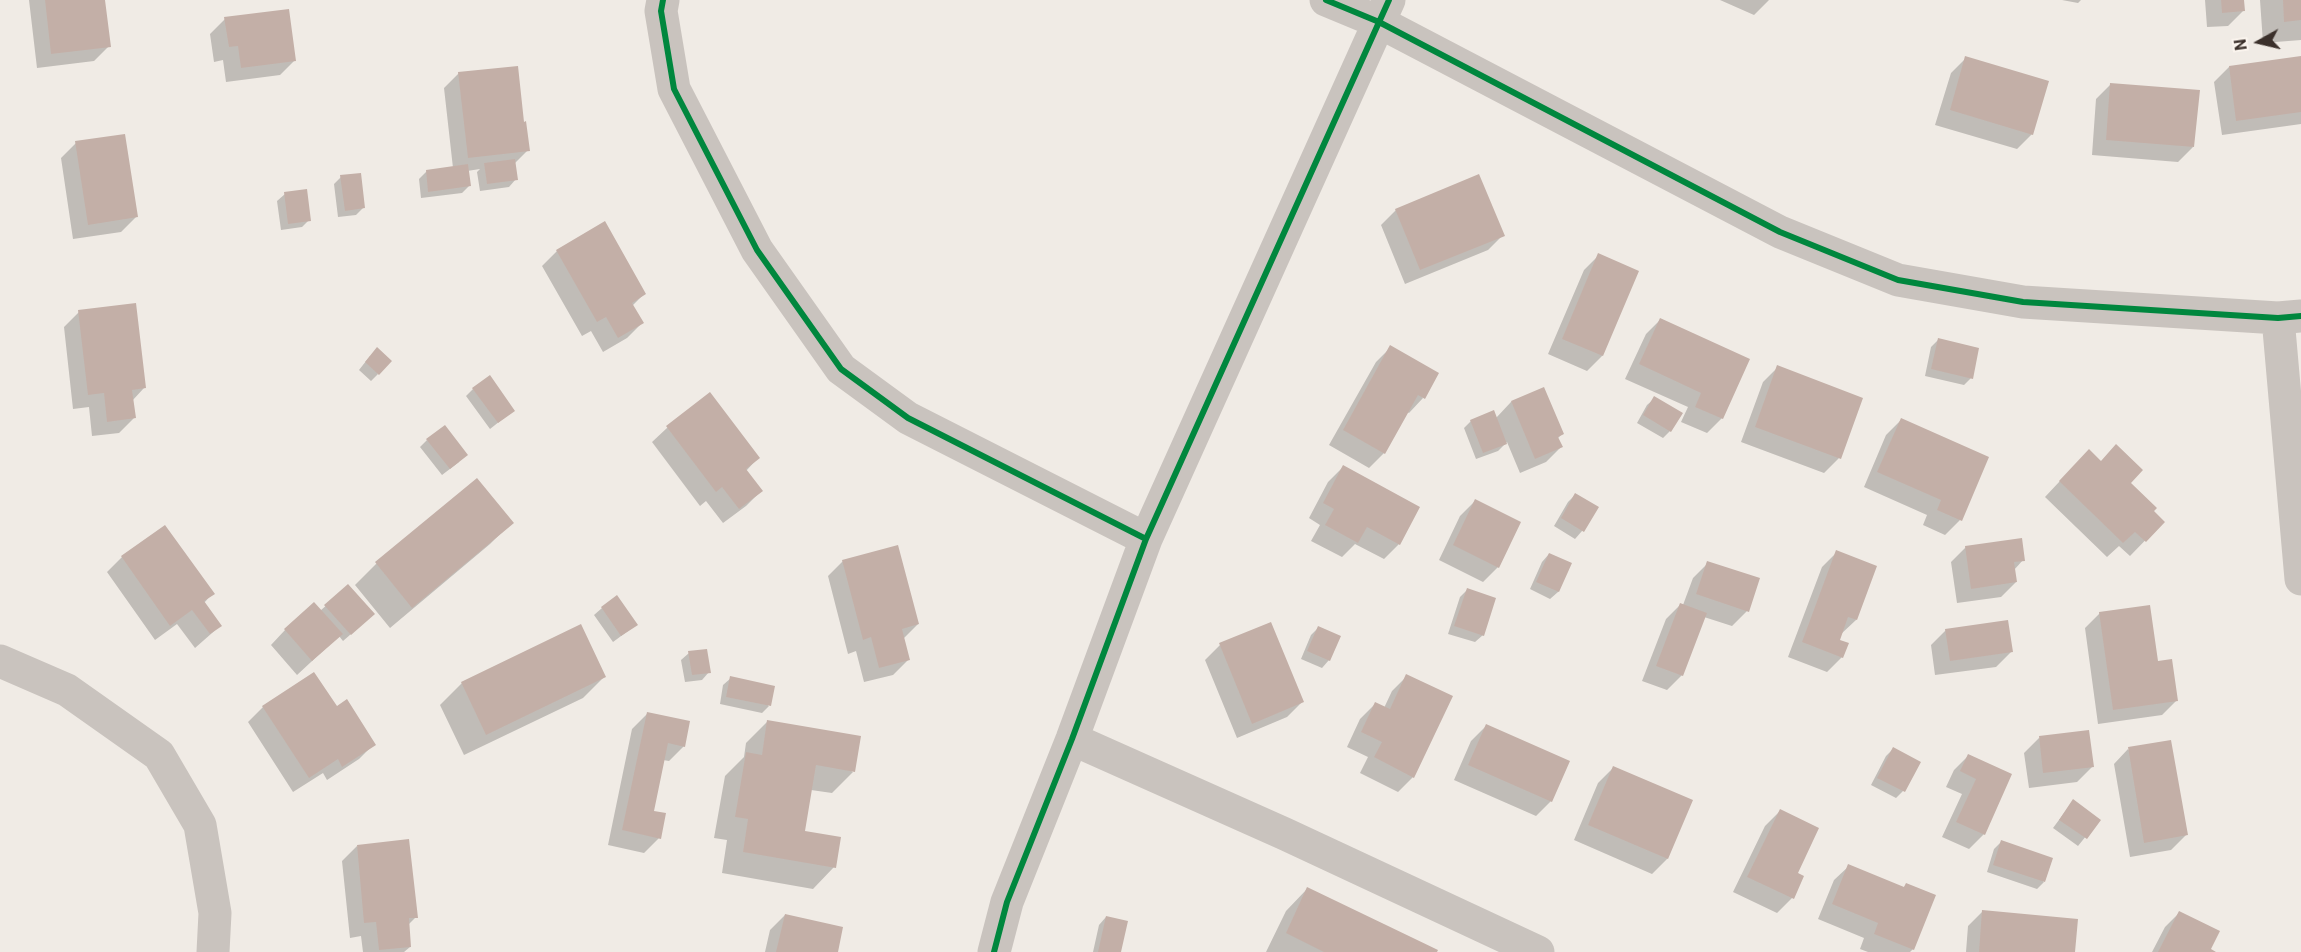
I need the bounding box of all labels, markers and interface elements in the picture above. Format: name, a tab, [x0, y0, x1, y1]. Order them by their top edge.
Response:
north arrow	[2229, 12, 2289, 72]
text: N	[2230, 38, 2251, 51]

